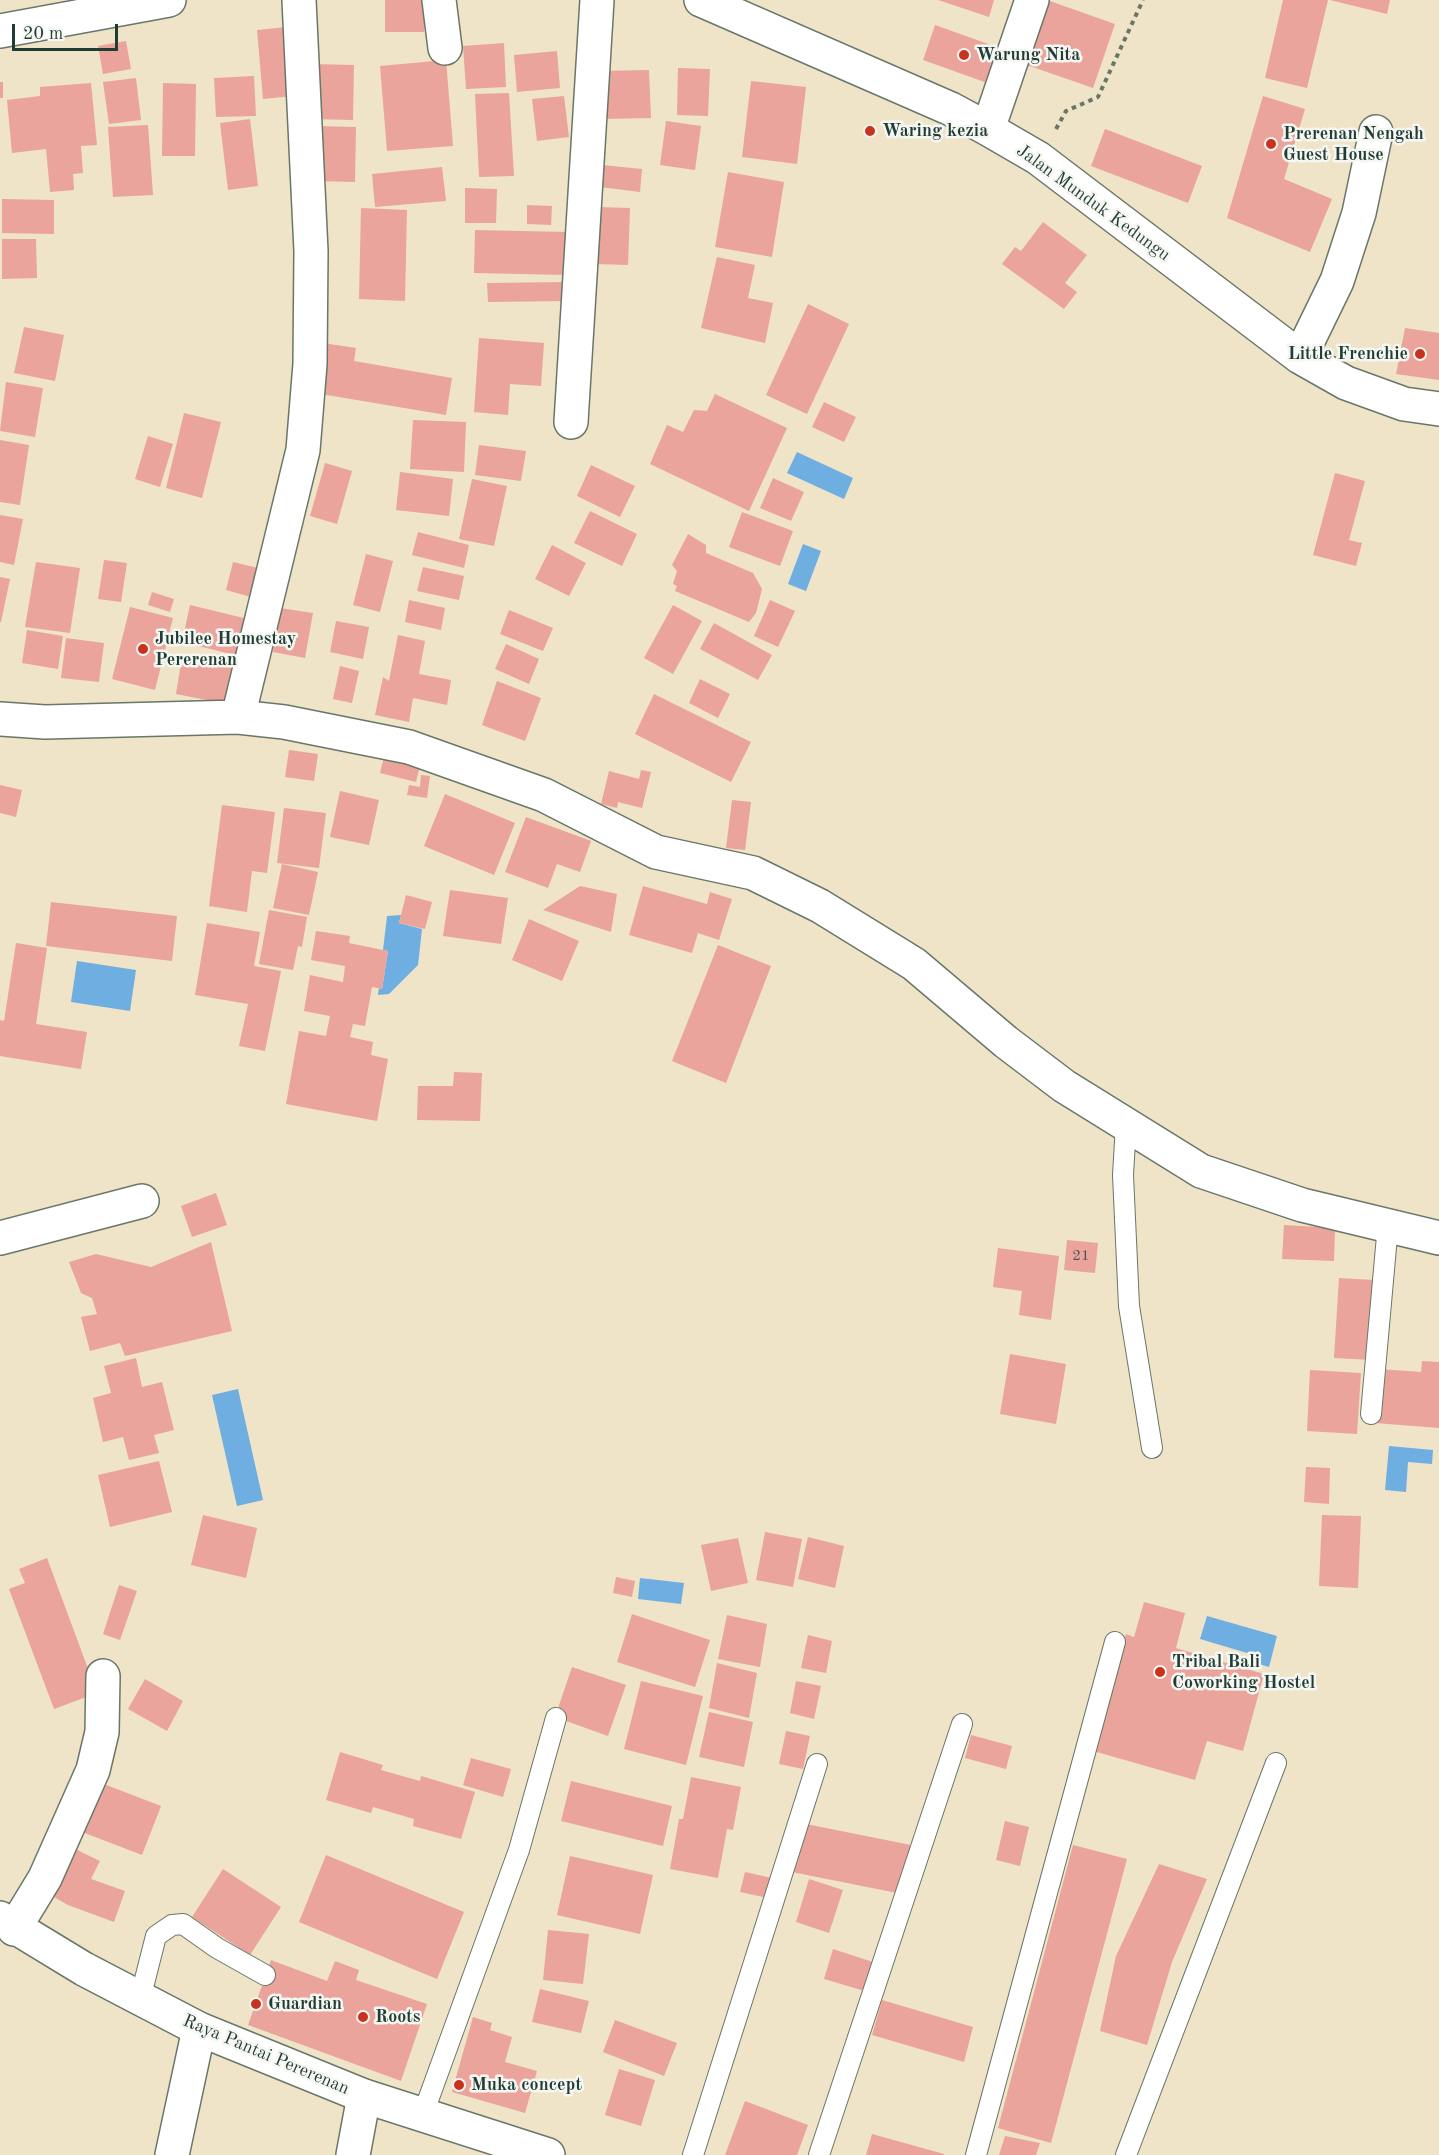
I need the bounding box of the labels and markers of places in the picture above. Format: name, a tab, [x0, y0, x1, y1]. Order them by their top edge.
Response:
place label: Warung Nita	[976, 44, 1080, 66]
marker: Warung Nita	[957, 48, 971, 62]
place label: Waring kezia	[882, 120, 988, 142]
place label: Prerenan Nengah Guest House	[1283, 123, 1424, 166]
marker: Waring kezia	[863, 124, 877, 138]
marker: Prerenan Nengah Guest House	[1264, 137, 1278, 151]
place label: Little Frenchie	[1288, 343, 1408, 365]
marker: Little Frenchie	[1413, 347, 1427, 361]
place label: Jubilee Homestay Pererenan	[155, 628, 296, 670]
marker: Jubilee Homestay Pererenan	[136, 642, 150, 656]
place label: Tribal Bali Coworking Hostel	[1172, 1651, 1315, 1694]
marker: Tribal Bali Coworking Hostel	[1153, 1665, 1167, 1679]
place label: Guardian	[268, 1993, 342, 2015]
marker: Guardian	[249, 1997, 263, 2011]
place label: Roots	[375, 2006, 421, 2028]
marker: Roots	[356, 2010, 370, 2024]
place label: Muka concept	[471, 2074, 582, 2096]
marker: Muka concept	[452, 2078, 466, 2092]

